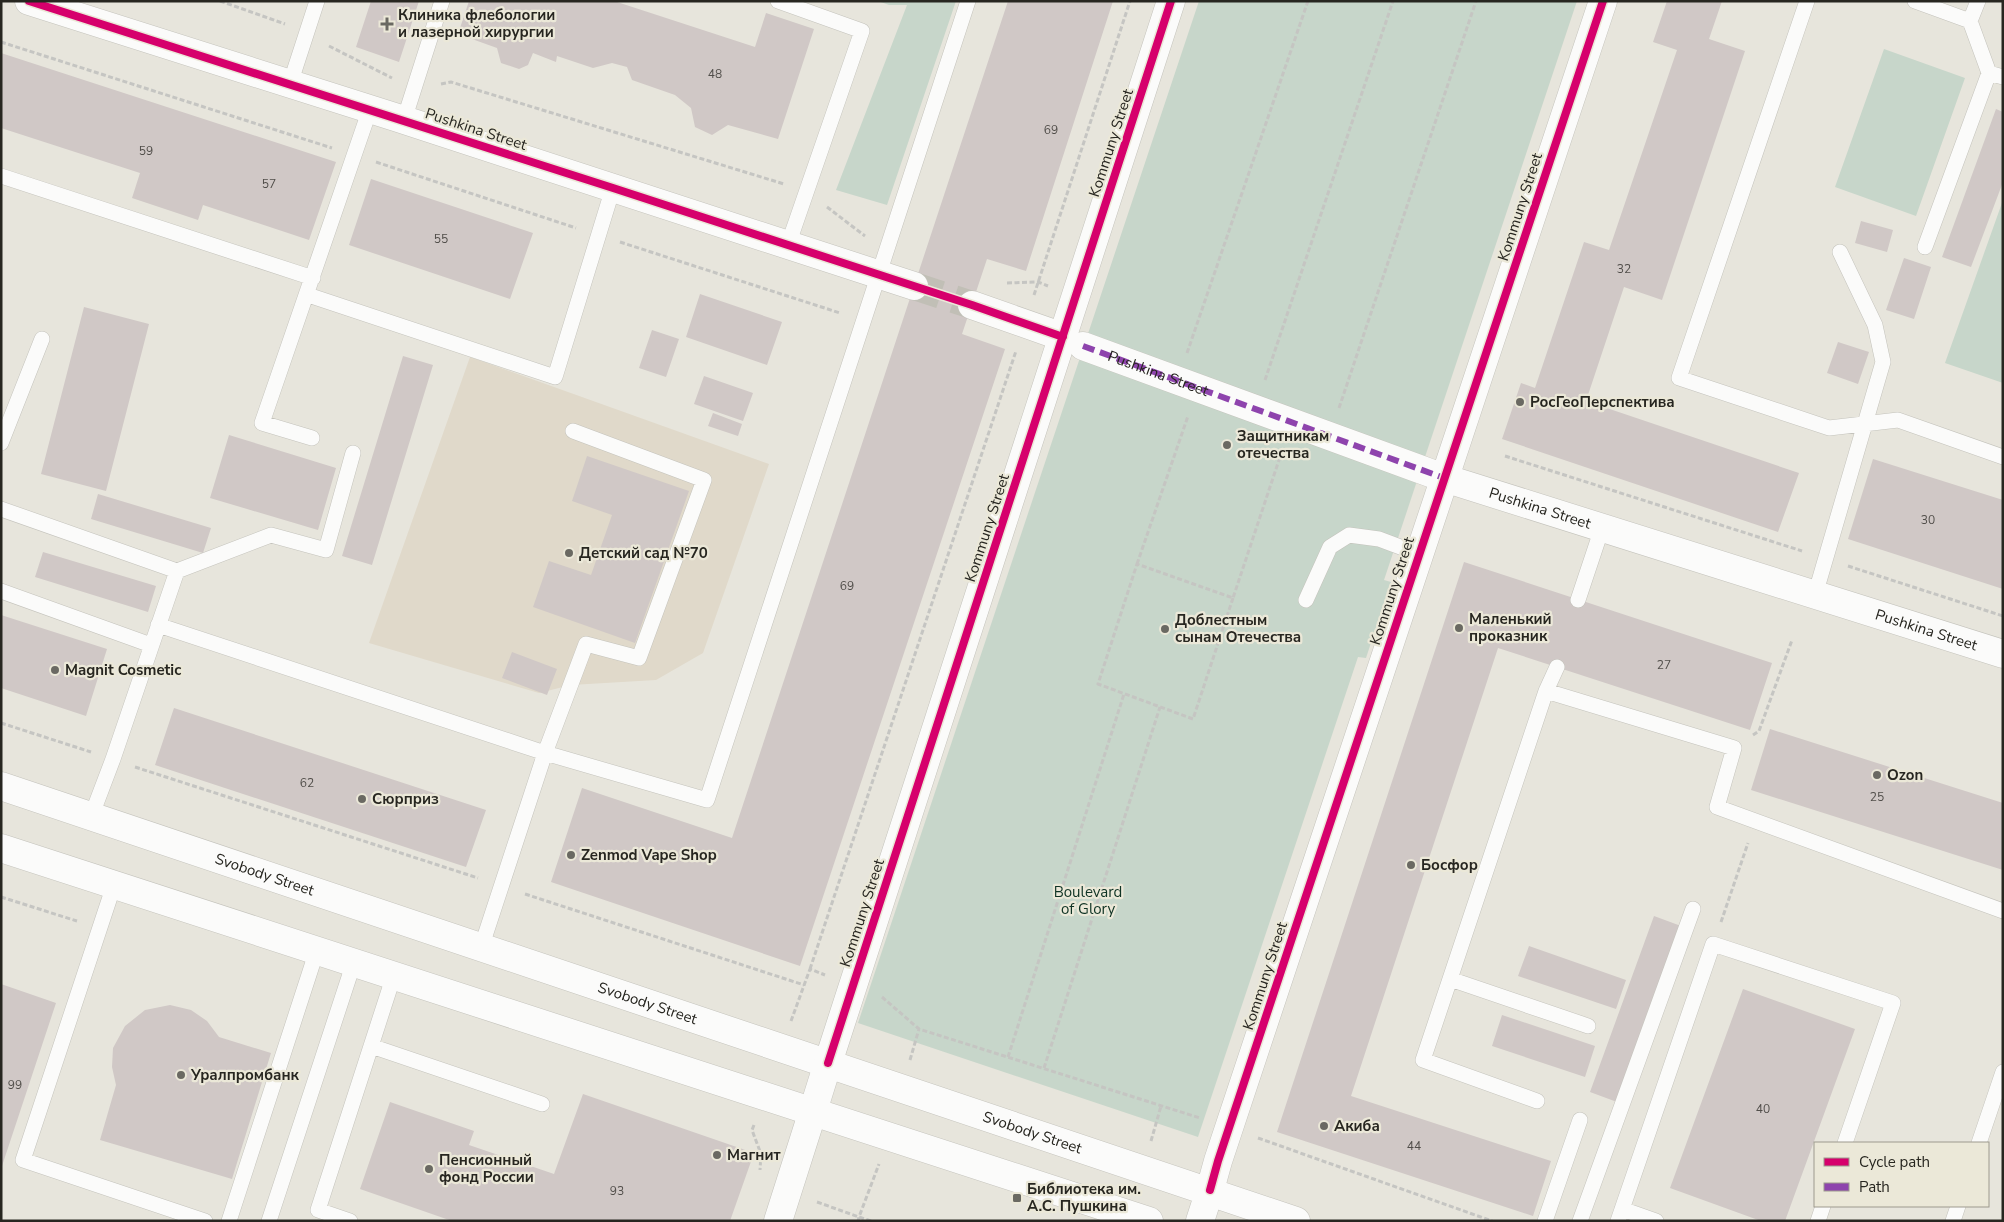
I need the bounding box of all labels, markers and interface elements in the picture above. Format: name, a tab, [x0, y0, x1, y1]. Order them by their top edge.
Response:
place label: Клиника флебологии и лазерной хирургии	[398, 5, 555, 42]
marker: Клиника флебологии и лазерной хирургии	[380, 17, 394, 31]
house number: 48	[708, 66, 722, 82]
street label: Kommuny Street	[1084, 86, 1138, 200]
street label: Pushkina Street	[423, 103, 530, 155]
house number: 69	[1044, 122, 1058, 138]
house number: 59	[139, 143, 153, 159]
street label: Kommuny Street	[1493, 150, 1547, 264]
house number: 57	[262, 176, 276, 192]
house number: 55	[434, 231, 448, 247]
house number: 32	[1617, 261, 1631, 277]
street label: Pushkina Street	[1105, 346, 1212, 401]
place label: РосГеоПерспектива	[1530, 392, 1675, 412]
marker: РосГеоПерспектива	[1514, 396, 1526, 408]
place label: Защитникам отечества	[1237, 426, 1329, 463]
marker: Защитникам отечества	[1221, 439, 1233, 451]
street label: Kommuny Street	[960, 471, 1014, 585]
street label: Pushkina Street	[1486, 483, 1594, 534]
house number: 30	[1921, 512, 1935, 528]
street label: Kommuny Street	[1365, 534, 1419, 648]
place label: Детский сад №70	[579, 543, 708, 563]
marker: Детский сад №70	[563, 547, 575, 559]
house number: 69	[840, 578, 854, 594]
street label: Pushkina Street	[1873, 604, 1980, 656]
place label: Маленький проказник	[1469, 609, 1552, 646]
place label: Доблестным сынам Отечества	[1175, 610, 1301, 647]
marker: Маленький проказник	[1453, 622, 1465, 634]
marker: Доблестным сынам Отечества	[1159, 623, 1171, 635]
house number: 27	[1657, 657, 1671, 673]
place label: Magnit Cosmetic	[65, 660, 181, 680]
marker: Magnit Cosmetic	[49, 664, 61, 676]
place label: Ozon	[1887, 765, 1923, 785]
marker: Ozon	[1871, 769, 1883, 781]
house number: 62	[300, 775, 314, 791]
place label: Сюрприз	[372, 789, 439, 809]
house number: 25	[1870, 789, 1884, 805]
marker: Сюрприз	[356, 793, 368, 805]
place label: Zenmod Vape Shop	[581, 845, 717, 865]
street label: Svobody Street	[212, 849, 317, 901]
marker: Zenmod Vape Shop	[565, 849, 577, 861]
place label: Босфор	[1421, 855, 1478, 875]
street label: Kommuny Street	[835, 856, 889, 970]
marker: Босфор	[1405, 859, 1417, 871]
park label: Boulevard of Glory	[1054, 882, 1122, 919]
street label: Kommuny Street	[1238, 919, 1292, 1033]
street label: Svobody Street	[595, 977, 700, 1029]
place label: Уралпромбанк	[190, 1065, 300, 1085]
marker: Уралпромбанк	[175, 1069, 187, 1081]
house number: 99	[8, 1077, 22, 1093]
house number: 40	[1756, 1101, 1770, 1117]
street label: Svobody Street	[980, 1106, 1085, 1159]
place label: Акиба	[1334, 1116, 1380, 1136]
marker: Акиба	[1318, 1120, 1330, 1132]
house number: 44	[1407, 1138, 1421, 1154]
legend	[1814, 1142, 1989, 1207]
place label: Магнит	[727, 1145, 781, 1165]
marker: Магнит	[711, 1149, 723, 1161]
place label: Пенсионный фонд России	[439, 1150, 534, 1187]
text: Cycle path	[1859, 1152, 1930, 1172]
marker: Пенсионный фонд России	[423, 1163, 435, 1175]
text: Path	[1859, 1177, 1890, 1197]
place label: Библиотека им. А.С. Пушкина	[1027, 1179, 1141, 1216]
house number: 93	[610, 1183, 624, 1199]
marker: Библиотека им. А.С. Пушкина	[1011, 1192, 1023, 1204]

